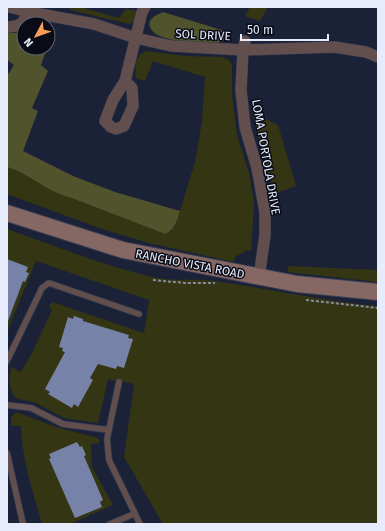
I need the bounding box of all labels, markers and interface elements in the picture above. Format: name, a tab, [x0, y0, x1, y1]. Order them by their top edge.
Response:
north arrow	[16, 16, 56, 56]
scale bar	[241, 16, 328, 42]
text: 50 m	[247, 23, 273, 37]
street label: SOL DRIVE	[175, 27, 231, 43]
text: N	[22, 35, 36, 49]
street label: LOMA PORTOLA DRIVE	[249, 98, 283, 216]
street label: RANCHO VISTA ROAD	[134, 247, 246, 281]

